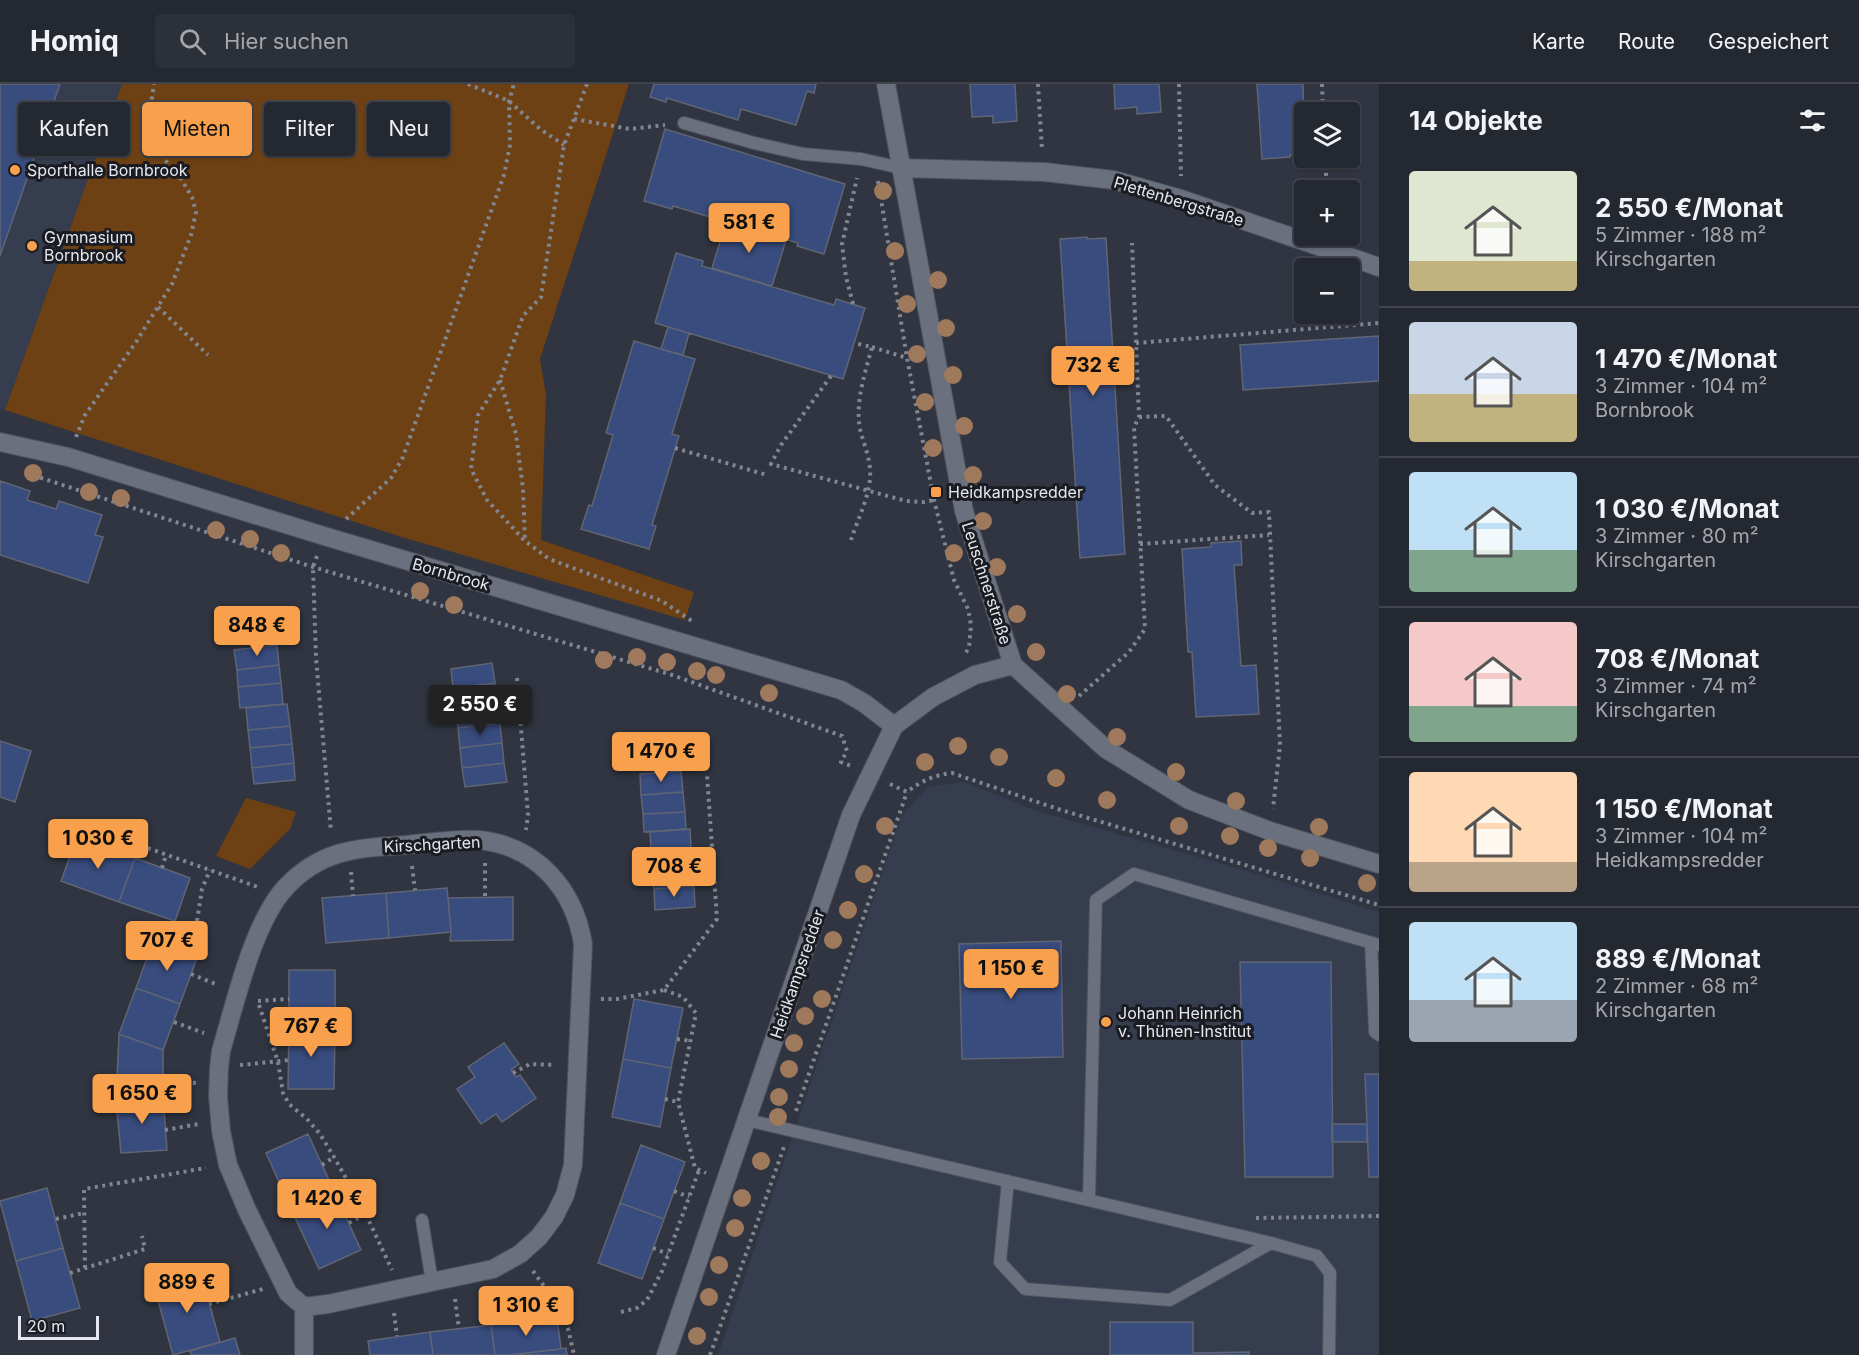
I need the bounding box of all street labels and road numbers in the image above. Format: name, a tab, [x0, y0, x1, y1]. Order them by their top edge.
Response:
street label: Plettenbergstraße	[1112, 172, 1246, 230]
street label: Leuschnerstraße	[958, 519, 1016, 647]
street label: Bornbrook	[410, 553, 492, 595]
street label: Kirschgarten	[383, 831, 481, 857]
street label: Heidkampsredder	[766, 907, 828, 1041]

